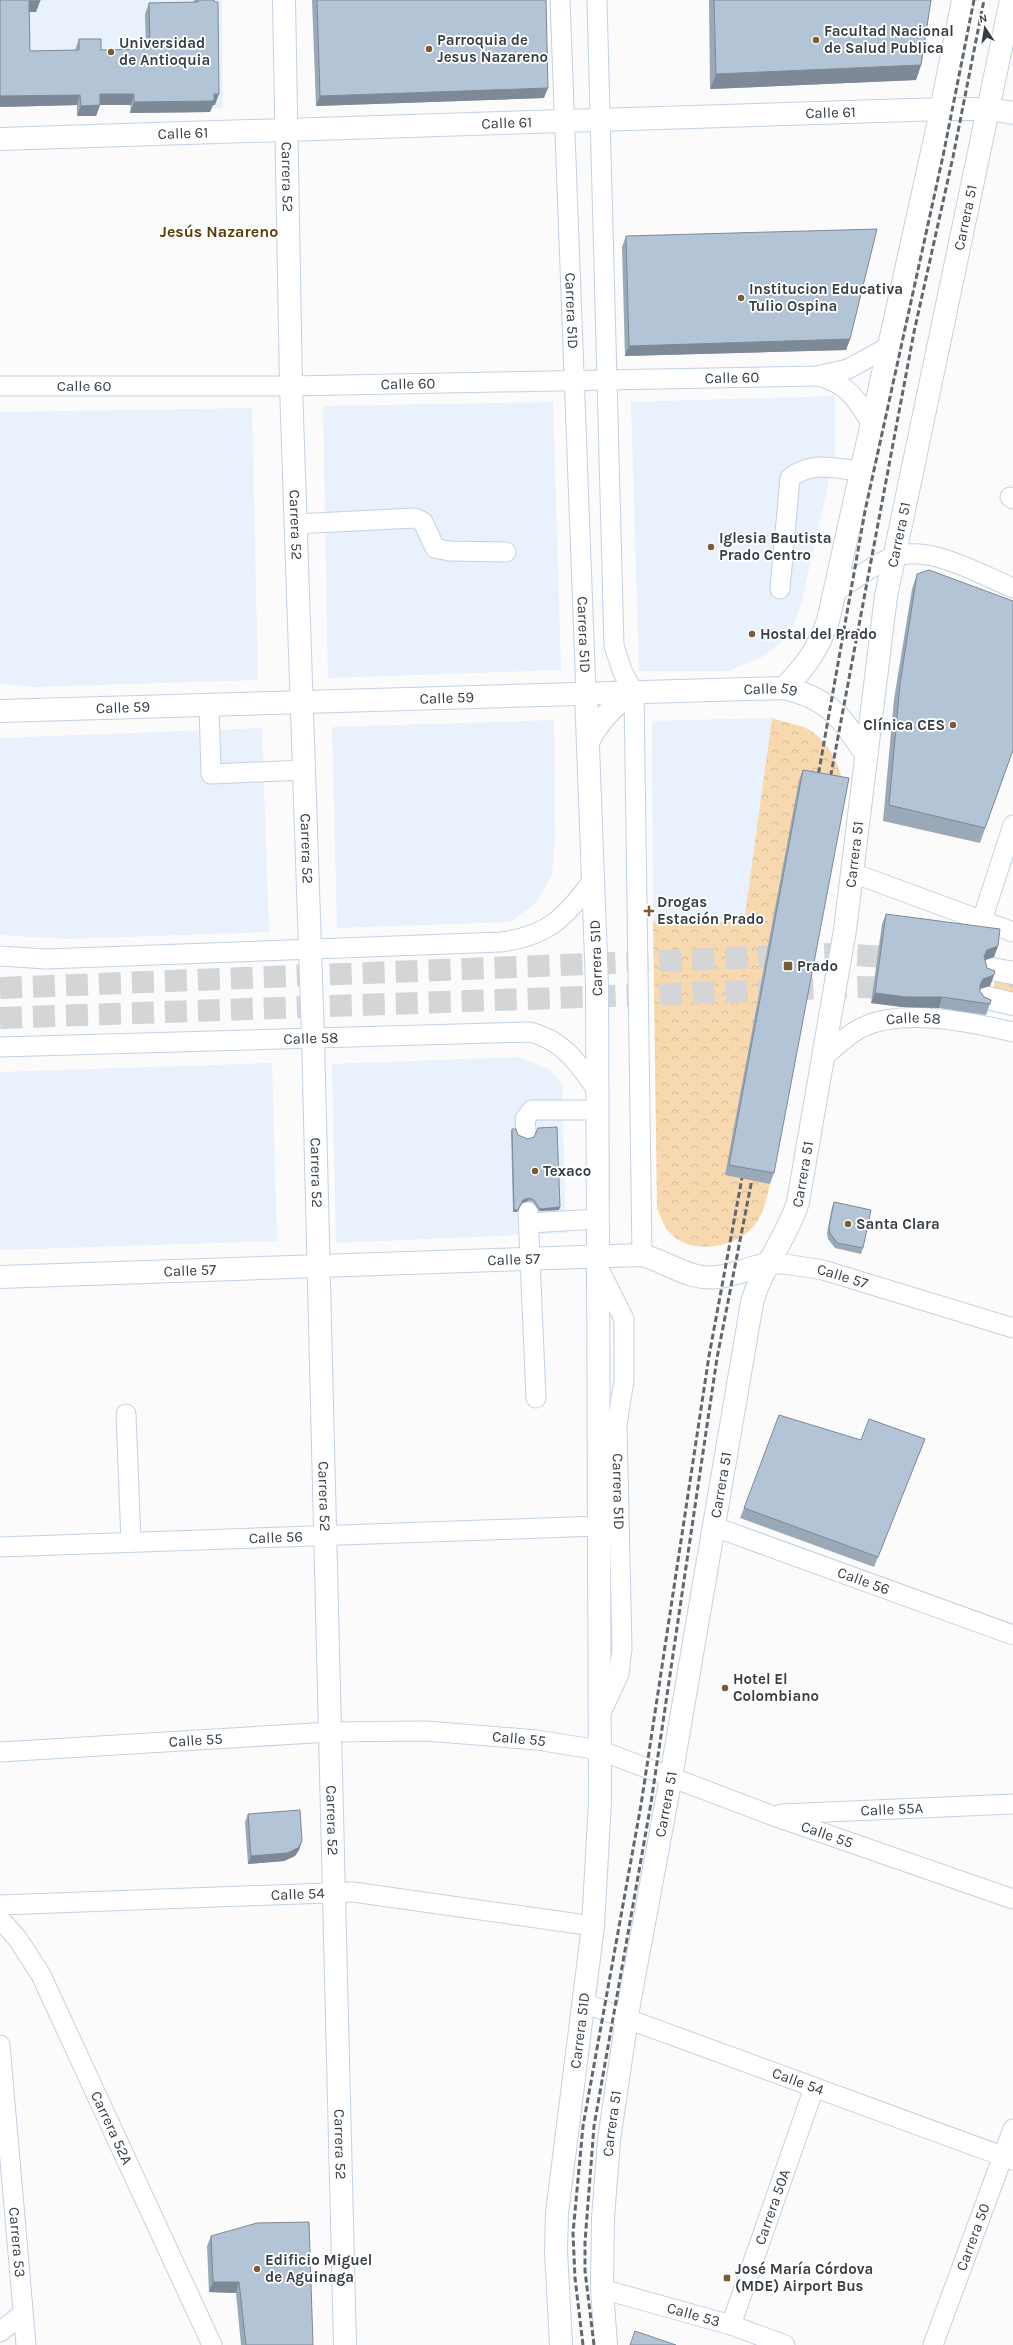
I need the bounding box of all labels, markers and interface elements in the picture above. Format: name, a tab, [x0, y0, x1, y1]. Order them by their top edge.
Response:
north arrow	[965, 8, 1005, 48]
text: N	[978, 12, 988, 26]
place label: Facultad Nacional de Salud Publica	[824, 22, 954, 57]
place label: Parroquia de Jesus Nazareno	[437, 31, 548, 66]
place label: Universidad de Antioquia	[119, 34, 210, 69]
marker: Facultad Nacional de Salud Publica	[811, 35, 821, 45]
marker: Parroquia de Jesus Nazareno	[424, 44, 434, 54]
marker: Universidad de Antioquia	[106, 47, 116, 57]
street label: Calle 61	[805, 103, 856, 122]
street label: Calle 61	[481, 113, 532, 133]
street label: Calle 61	[157, 123, 209, 143]
street label: Carrera 52	[278, 142, 297, 212]
street label: Carrera 51	[950, 183, 981, 252]
district label: Jesús Nazareno	[160, 222, 278, 241]
street label: Carrera 51D	[561, 272, 582, 349]
place label: Institucion Educativa Tulio Ospina	[749, 280, 903, 315]
marker: Institucion Educativa Tulio Ospina	[736, 293, 746, 303]
street label: Calle 60	[704, 368, 760, 387]
street label: Calle 60	[380, 374, 436, 393]
street label: Calle 60	[57, 377, 111, 395]
street label: Carrera 52	[286, 489, 306, 560]
street label: Carrera 51	[883, 500, 915, 569]
place label: Iglesia Bautista Prado Centro	[719, 529, 832, 564]
marker: Iglesia Bautista Prado Centro	[706, 542, 716, 552]
street label: Carrera 51D	[573, 596, 594, 673]
place label: Hostal del Prado	[760, 625, 877, 643]
marker: Hostal del Prado	[747, 629, 757, 639]
street label: Calle 59	[743, 678, 800, 700]
street label: Calle 59	[419, 688, 474, 708]
street label: Calle 59	[96, 698, 150, 717]
place label: Clínica CES	[863, 716, 945, 734]
marker: Clínica CES	[948, 720, 958, 730]
street label: Carrera 52	[296, 813, 317, 884]
street label: Carrera 51	[841, 820, 867, 889]
place label: Drogas Estación Prado	[657, 893, 764, 928]
marker: Drogas Estación Prado	[644, 906, 654, 916]
street label: Carrera 51D	[586, 919, 606, 997]
place label: Prado	[797, 957, 838, 975]
marker: Prado	[782, 960, 794, 972]
street label: Calle 58	[885, 1009, 942, 1029]
street label: Calle 58	[283, 1028, 339, 1048]
street label: Carrera 52	[306, 1137, 326, 1208]
street label: Carrera 51	[788, 1140, 817, 1210]
place label: Texaco	[543, 1162, 591, 1180]
marker: Texaco	[530, 1166, 540, 1176]
place label: Santa Clara	[856, 1215, 940, 1233]
marker: Santa Clara	[843, 1219, 853, 1229]
street label: Calle 57	[487, 1250, 540, 1269]
street label: Calle 57	[816, 1260, 870, 1292]
street label: Calle 57	[163, 1261, 217, 1280]
street label: Carrera 51	[706, 1451, 735, 1519]
street label: Carrera 51D	[609, 1453, 628, 1530]
street label: Carrera 52	[314, 1461, 334, 1532]
street label: Calle 56	[248, 1527, 303, 1547]
street label: Calle 56	[835, 1563, 892, 1599]
place label: Hotel El Colombiano	[733, 1670, 819, 1705]
marker: Hotel El Colombiano	[720, 1683, 730, 1693]
street label: Calle 55	[491, 1727, 547, 1750]
street label: Calle 55	[168, 1730, 223, 1751]
street label: Carrera 51	[651, 1770, 681, 1839]
street label: Carrera 52	[322, 1785, 342, 1856]
street label: Calle 55A	[860, 1799, 924, 1820]
street label: Calle 55	[799, 1817, 856, 1852]
street label: Calle 54	[270, 1884, 326, 1904]
street label: Carrera 51D	[566, 1991, 594, 2070]
street label: Calle 54	[770, 2064, 827, 2099]
street label: Carrera 52A	[87, 2088, 137, 2168]
street label: Carrera 51	[599, 2089, 625, 2157]
street label: Carrera 52	[330, 2109, 350, 2180]
street label: Carrera 50A	[751, 2166, 794, 2247]
street label: Carrera 50	[952, 2201, 994, 2273]
street label: Carrera 53	[5, 2206, 29, 2278]
place label: Edificio Miguel de Aguinaga	[265, 2251, 372, 2286]
place label: José María Córdova (MDE) Airport Bus	[735, 2260, 873, 2295]
marker: Edificio Miguel de Aguinaga	[252, 2264, 262, 2274]
marker: José María Córdova (MDE) Airport Bus	[722, 2273, 732, 2283]
street label: Calle 53	[665, 2299, 722, 2331]

